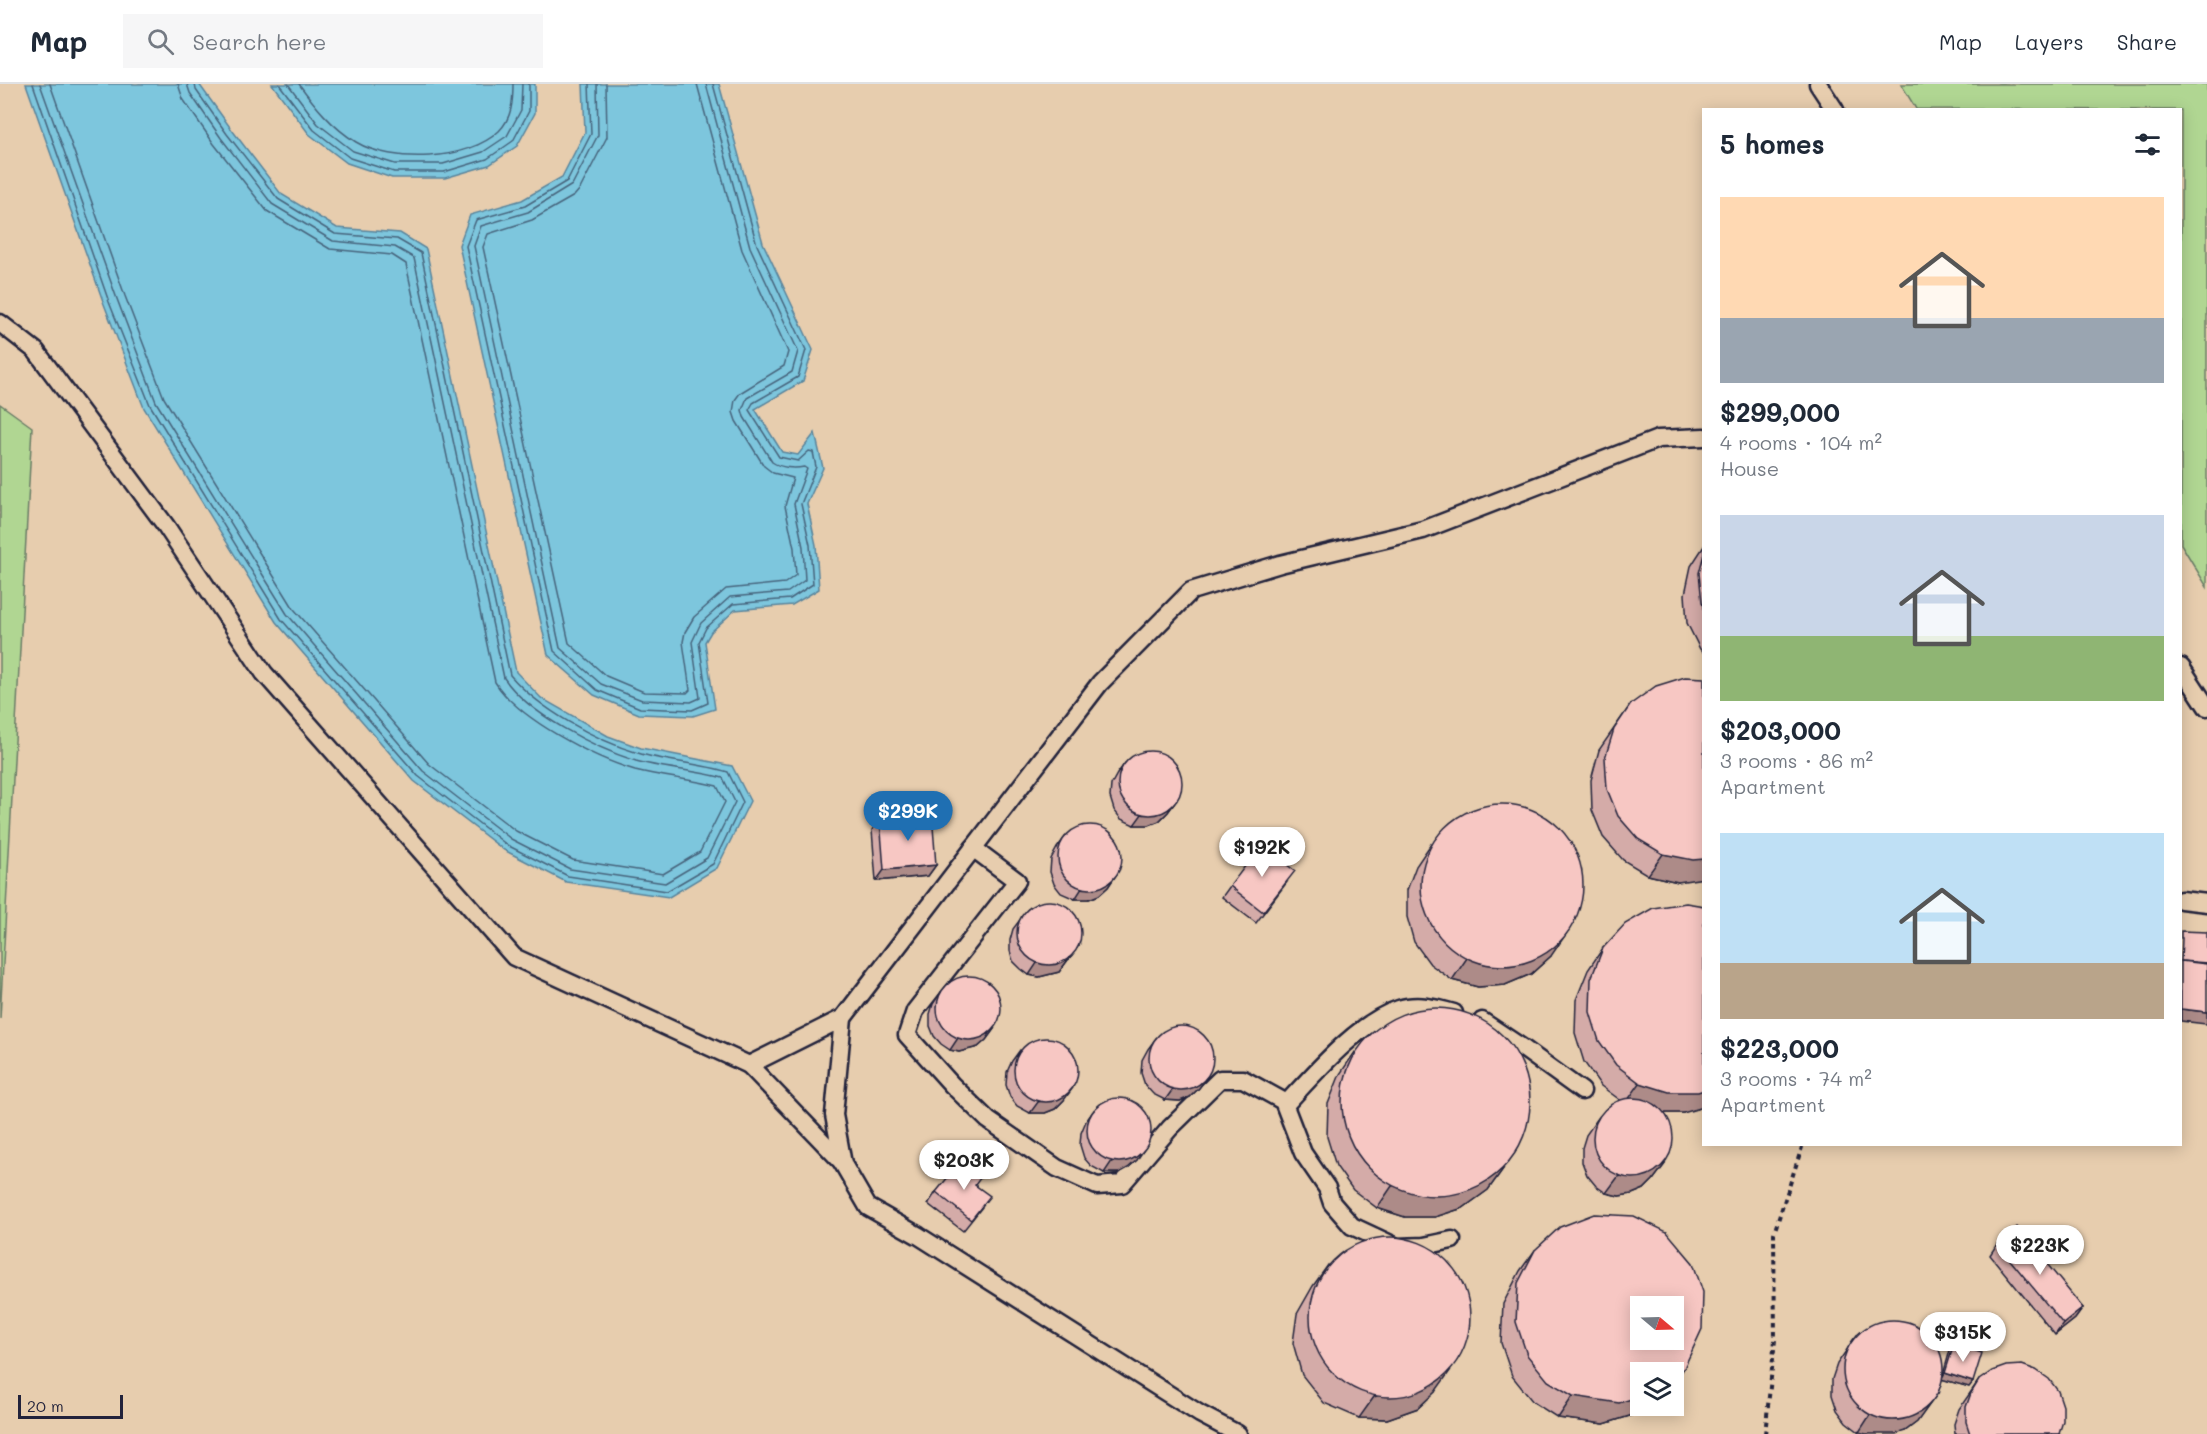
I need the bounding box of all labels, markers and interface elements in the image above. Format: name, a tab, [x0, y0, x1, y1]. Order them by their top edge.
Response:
search box	[123, 14, 543, 68]
text: Map	[30, 23, 87, 59]
icon: search	[144, 25, 177, 58]
text: Search here	[192, 27, 326, 56]
text: Map	[1939, 28, 1982, 55]
text: Layers	[2015, 28, 2084, 55]
text: Share	[2117, 28, 2177, 55]
text: 5 homes	[1720, 127, 1825, 161]
icon: filters	[2131, 128, 2164, 161]
icon: home	[1888, 236, 1996, 344]
text: $299,000	[1720, 395, 1840, 429]
text: 4 rooms · 104 m²	[1720, 429, 1882, 455]
text: House	[1720, 455, 1779, 481]
icon: home	[1888, 554, 1996, 662]
text: $203,000	[1720, 713, 1841, 747]
text: 3 rooms · 86 m²	[1720, 747, 1873, 773]
text: Apartment	[1720, 773, 1826, 799]
pin: $299K	[866, 791, 950, 842]
text: $299K	[878, 797, 938, 823]
pin: $192K	[1220, 827, 1304, 878]
text: $192K	[1233, 833, 1291, 859]
icon: home	[1888, 872, 1996, 980]
text: $223,000	[1720, 1031, 1839, 1065]
text: 3 rooms · 74 m²	[1720, 1065, 1872, 1091]
text: Apartment	[1720, 1091, 1826, 1117]
pin: $203K	[922, 1140, 1006, 1191]
text: $203K	[933, 1146, 995, 1172]
pin: $223K	[1998, 1225, 2082, 1276]
text: $223K	[2010, 1231, 2070, 1257]
north arrow	[1630, 1296, 1684, 1350]
map controls	[1630, 1296, 1684, 1416]
pin: $315K	[1921, 1312, 2005, 1363]
text: $315K	[1934, 1318, 1992, 1344]
button: layers	[1630, 1362, 1684, 1416]
scale bar	[18, 1392, 123, 1420]
text: 20 m	[27, 1395, 64, 1416]

